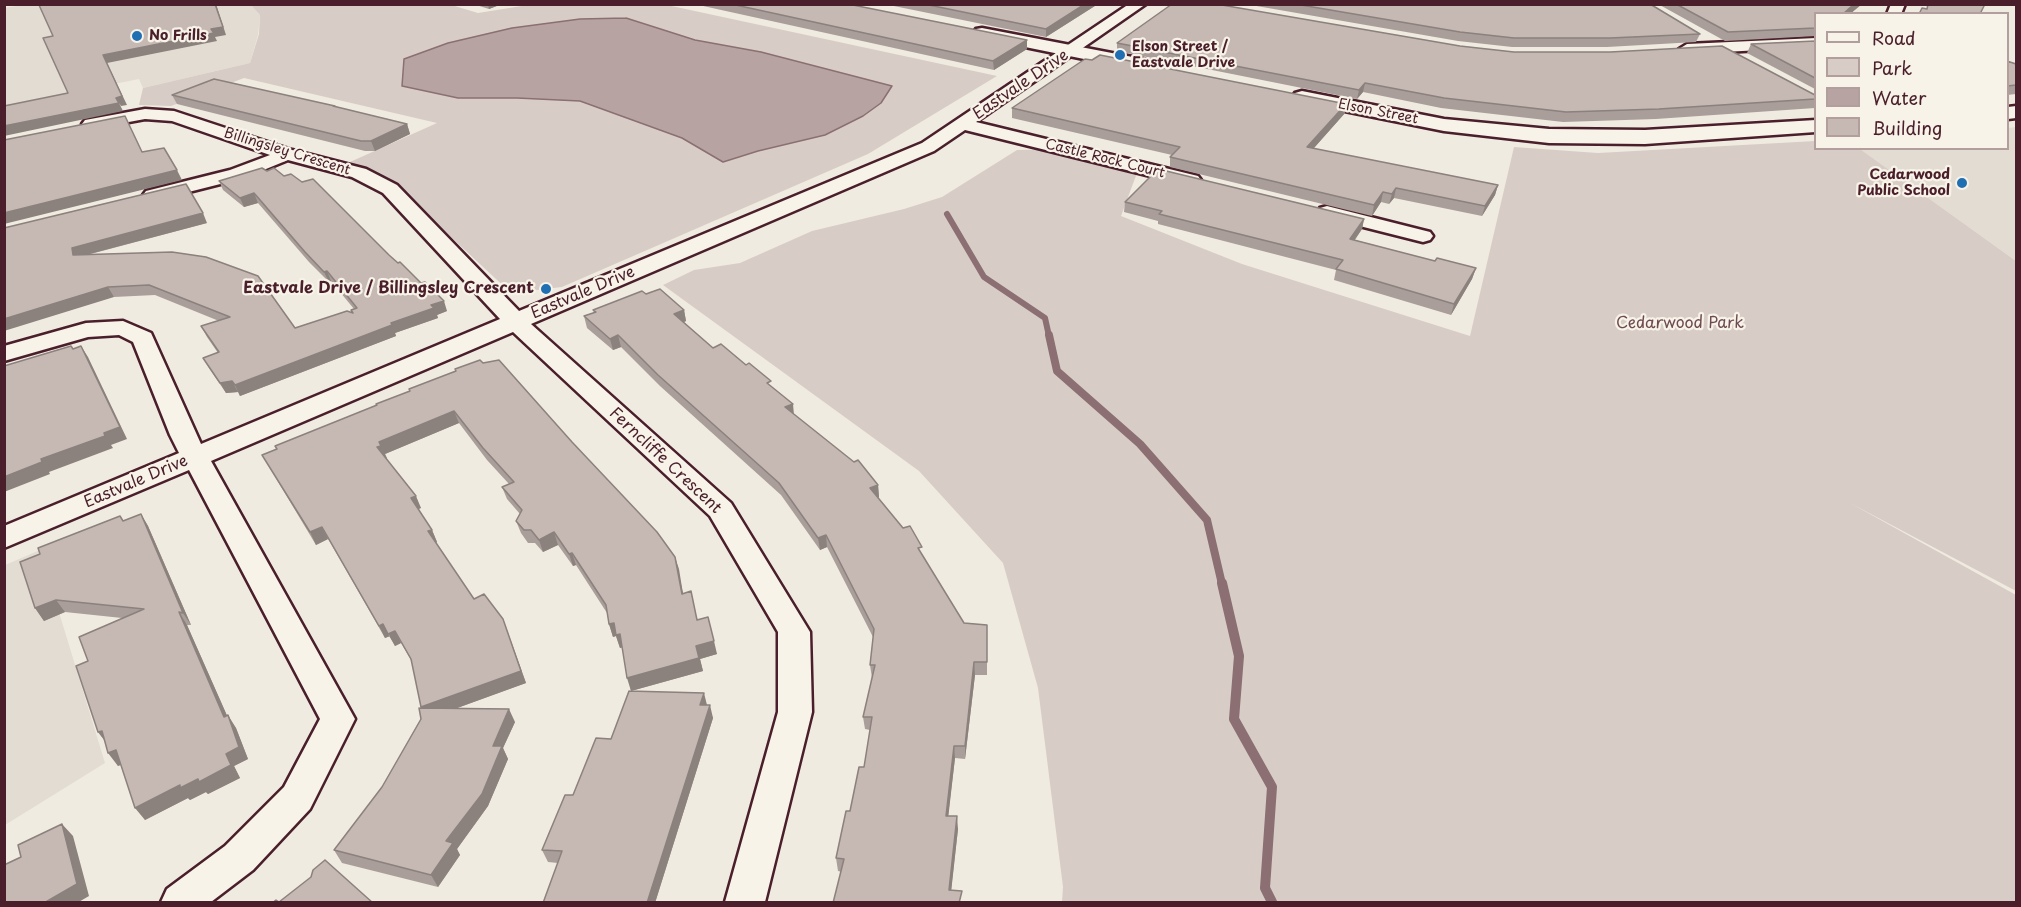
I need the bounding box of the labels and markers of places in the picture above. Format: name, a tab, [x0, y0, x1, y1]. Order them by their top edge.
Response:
place label: No Frills	[149, 28, 207, 44]
marker: No Frills	[130, 29, 144, 43]
place label: Elson Street / Eastvale Drive	[1132, 39, 1235, 72]
marker: Elson Street / Eastvale Drive	[1113, 48, 1127, 62]
place label: Cedarwood Public School	[1857, 167, 1950, 200]
marker: Cedarwood Public School	[1955, 176, 1969, 190]
place label: Eastvale Drive / Billingsley Crescent	[243, 279, 534, 299]
marker: Eastvale Drive / Billingsley Crescent	[539, 282, 553, 296]

